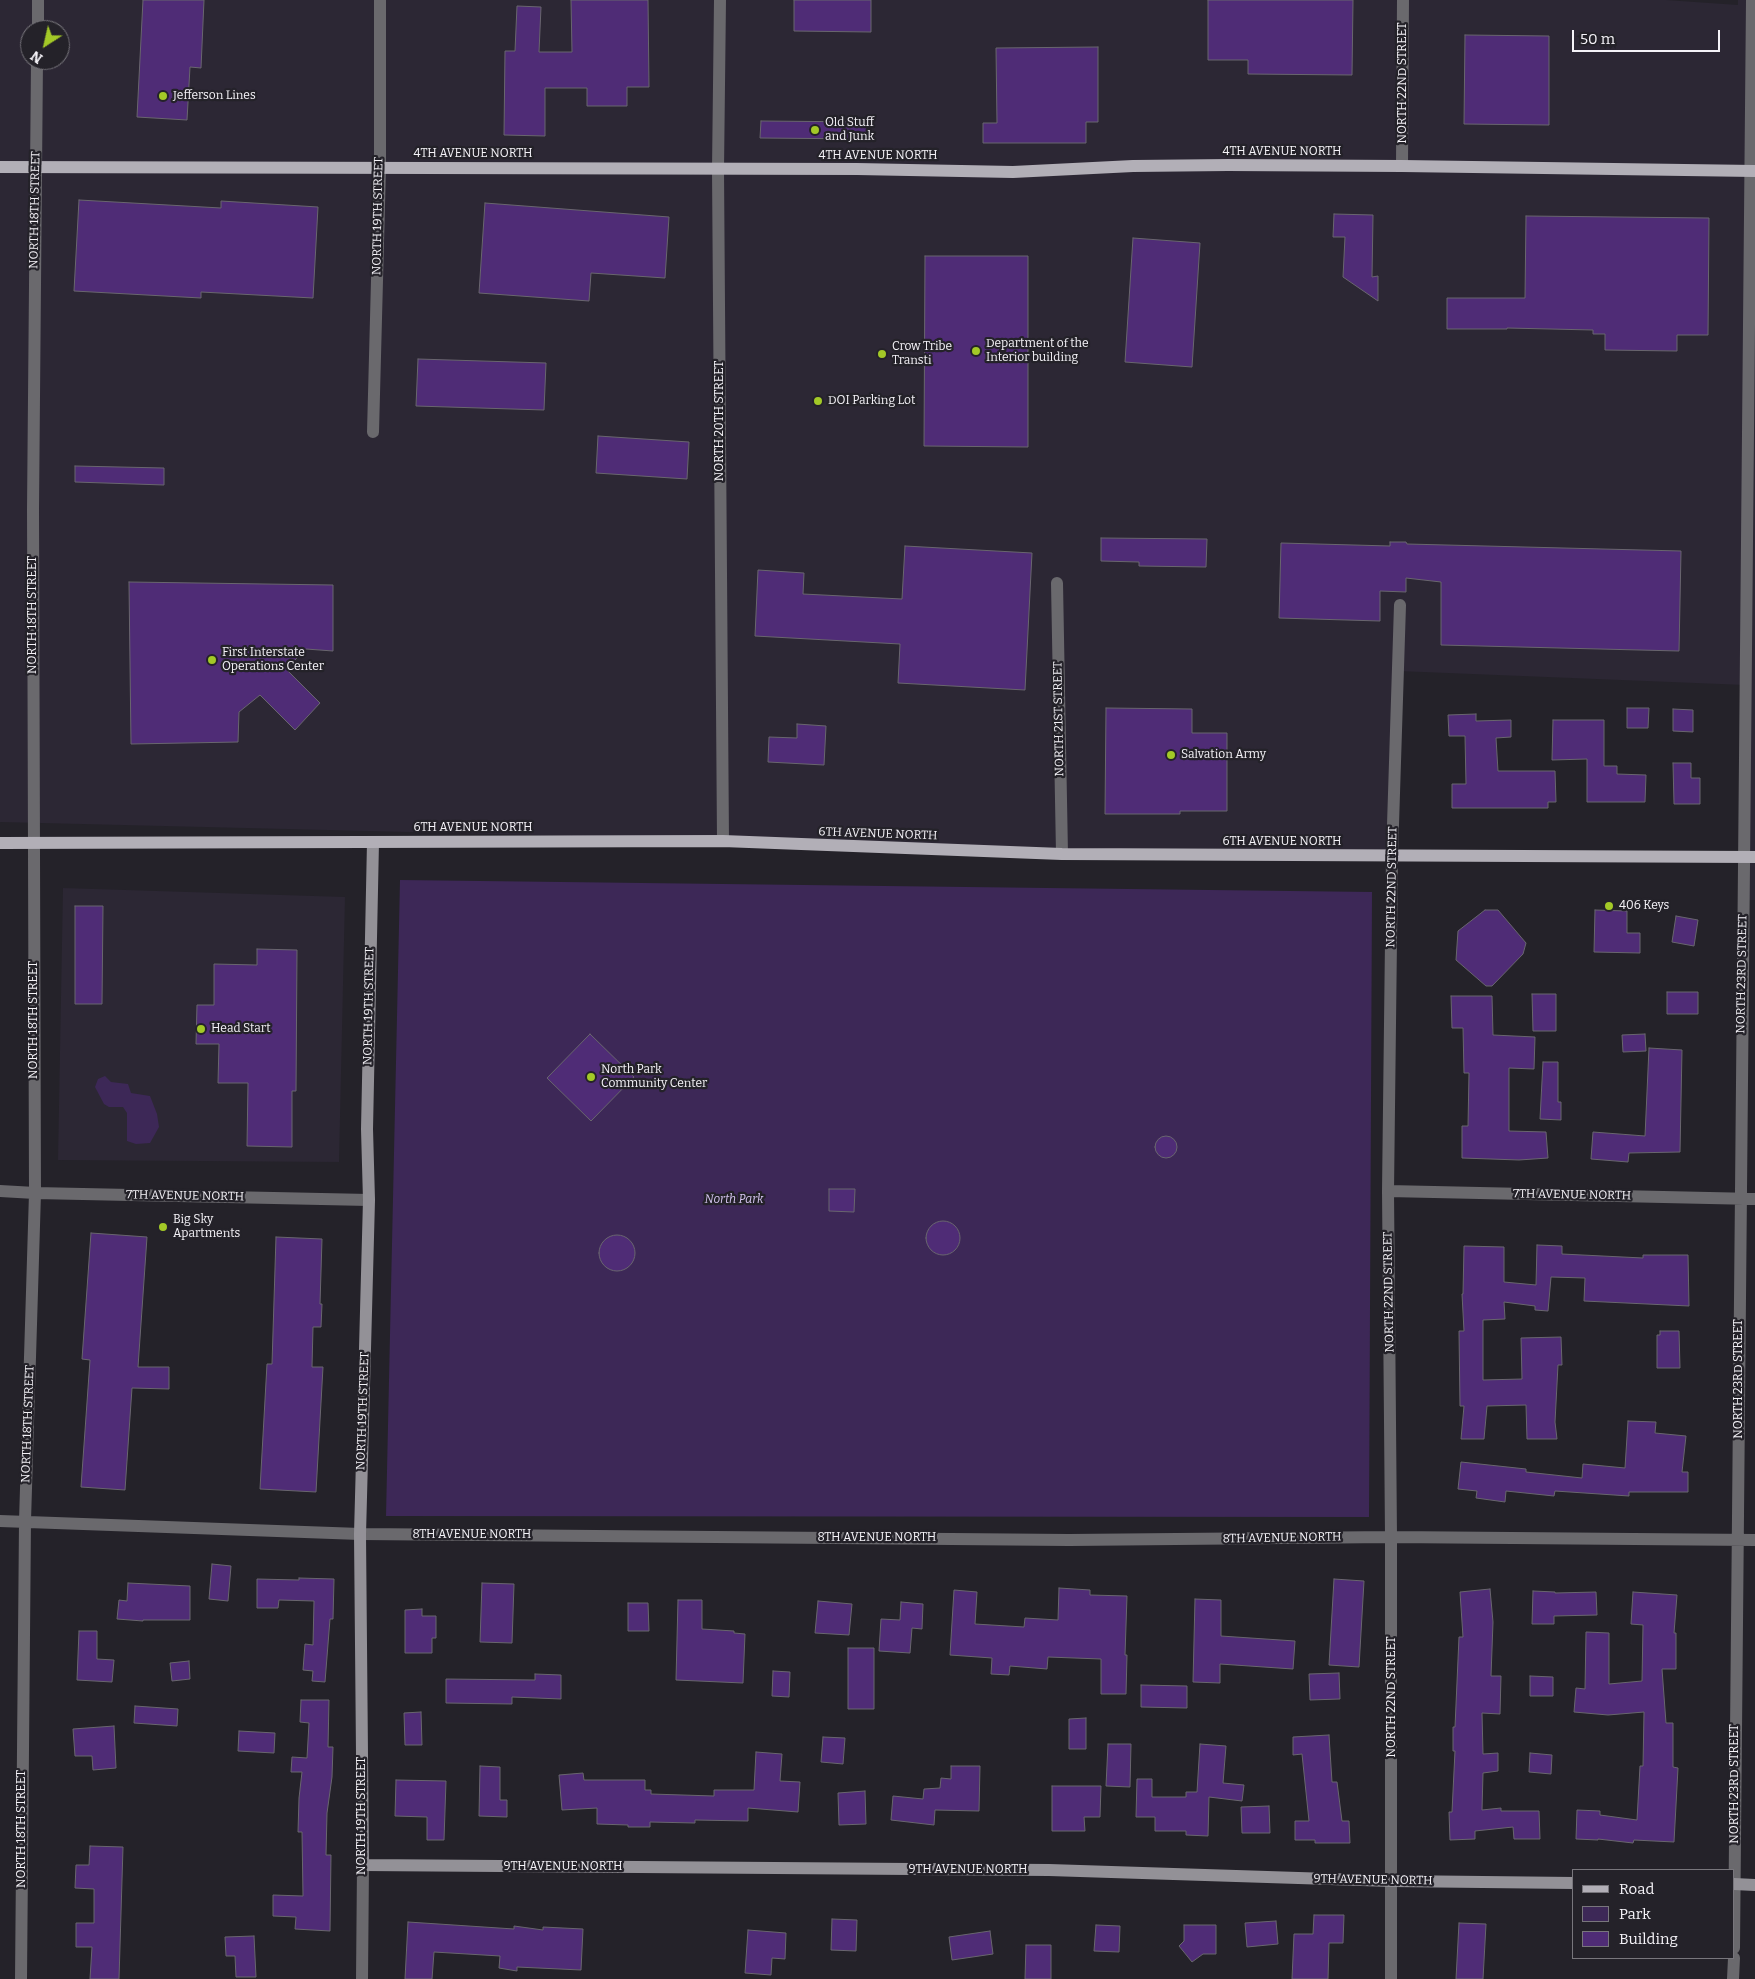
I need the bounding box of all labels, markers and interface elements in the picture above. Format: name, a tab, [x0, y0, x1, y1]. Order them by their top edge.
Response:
north arrow	[20, 20, 70, 70]
scale bar	[1575, 20, 1722, 52]
street label: NORTH 22ND STREET	[1396, 22, 1410, 144]
text: 50 m	[1580, 30, 1615, 48]
text: N	[27, 47, 46, 67]
place label: Jefferson Lines	[173, 89, 256, 103]
marker: Jefferson Lines	[157, 90, 169, 102]
place label: Old Stuff and Junk	[825, 116, 874, 144]
marker: Old Stuff and Junk	[809, 124, 821, 136]
street label: 4TH AVENUE NORTH	[1222, 145, 1342, 159]
street label: 4TH AVENUE NORTH	[413, 147, 533, 161]
street label: 4TH AVENUE NORTH	[818, 149, 938, 163]
street label: NORTH 18TH STREET	[27, 151, 43, 269]
street label: NORTH 19TH STREET	[370, 157, 386, 275]
place label: Department of the Interior building	[986, 337, 1089, 365]
place label: Crow Tribe Transti	[892, 340, 952, 368]
marker: Department of the Interior building	[970, 345, 982, 357]
marker: Crow Tribe Transti	[876, 348, 888, 360]
street label: NORTH 20TH STREET	[713, 361, 727, 481]
place label: DOI Parking Lot	[828, 394, 915, 408]
marker: DOI Parking Lot	[812, 395, 824, 407]
street label: NORTH 18TH STREET	[26, 556, 40, 674]
place label: First Interstate Operations Center	[222, 646, 324, 674]
marker: First Interstate Operations Center	[206, 654, 218, 666]
street label: NORTH 21ST STREET	[1051, 661, 1067, 777]
place label: Salvation Army	[1181, 748, 1266, 762]
marker: Salvation Army	[1165, 749, 1177, 761]
street label: 6TH AVENUE NORTH	[413, 821, 533, 835]
street label: 6TH AVENUE NORTH	[818, 825, 938, 843]
street label: NORTH 22ND STREET	[1384, 826, 1400, 948]
street label: 6TH AVENUE NORTH	[1222, 835, 1342, 849]
place label: 406 Keys	[1619, 899, 1669, 913]
marker: 406 Keys	[1603, 900, 1615, 912]
street label: NORTH 23RD STREET	[1734, 914, 1750, 1034]
street label: NORTH 19TH STREET	[361, 947, 377, 1065]
street label: NORTH 18TH STREET	[27, 961, 41, 1079]
place label: Head Start	[211, 1022, 270, 1036]
marker: Head Start	[195, 1023, 207, 1035]
place label: North Park Community Center	[601, 1063, 707, 1091]
marker: North Park Community Center	[585, 1071, 597, 1083]
street label: 7TH AVENUE NORTH	[1513, 1187, 1631, 1203]
street label: 7TH AVENUE NORTH	[126, 1188, 244, 1204]
park label: North Park	[704, 1193, 764, 1207]
place label: Big Sky Apartments	[173, 1213, 240, 1241]
marker: Big Sky Apartments	[157, 1221, 169, 1233]
street label: NORTH 22ND STREET	[1381, 1231, 1397, 1353]
street label: NORTH 23RD STREET	[1732, 1319, 1746, 1439]
street label: NORTH 19TH STREET	[354, 1352, 372, 1470]
street label: NORTH 18TH STREET	[19, 1365, 37, 1483]
street label: 8TH AVENUE NORTH	[413, 1528, 531, 1542]
street label: 8TH AVENUE NORTH	[1222, 1530, 1342, 1546]
street label: 8TH AVENUE NORTH	[818, 1531, 936, 1545]
street label: NORTH 22ND STREET	[1385, 1636, 1399, 1758]
street label: NORTH 23RD STREET	[1728, 1724, 1742, 1844]
street label: NORTH 19TH STREET	[355, 1757, 369, 1875]
street label: NORTH 18TH STREET	[15, 1770, 29, 1888]
street label: 9TH AVENUE NORTH	[503, 1860, 623, 1874]
street label: 9TH AVENUE NORTH	[908, 1863, 1028, 1877]
legend	[1572, 1869, 1735, 1959]
street label: 9TH AVENUE NORTH	[1313, 1872, 1433, 1888]
text: Road	[1619, 1880, 1654, 1898]
text: Park	[1619, 1905, 1651, 1923]
text: Building	[1619, 1930, 1678, 1948]

